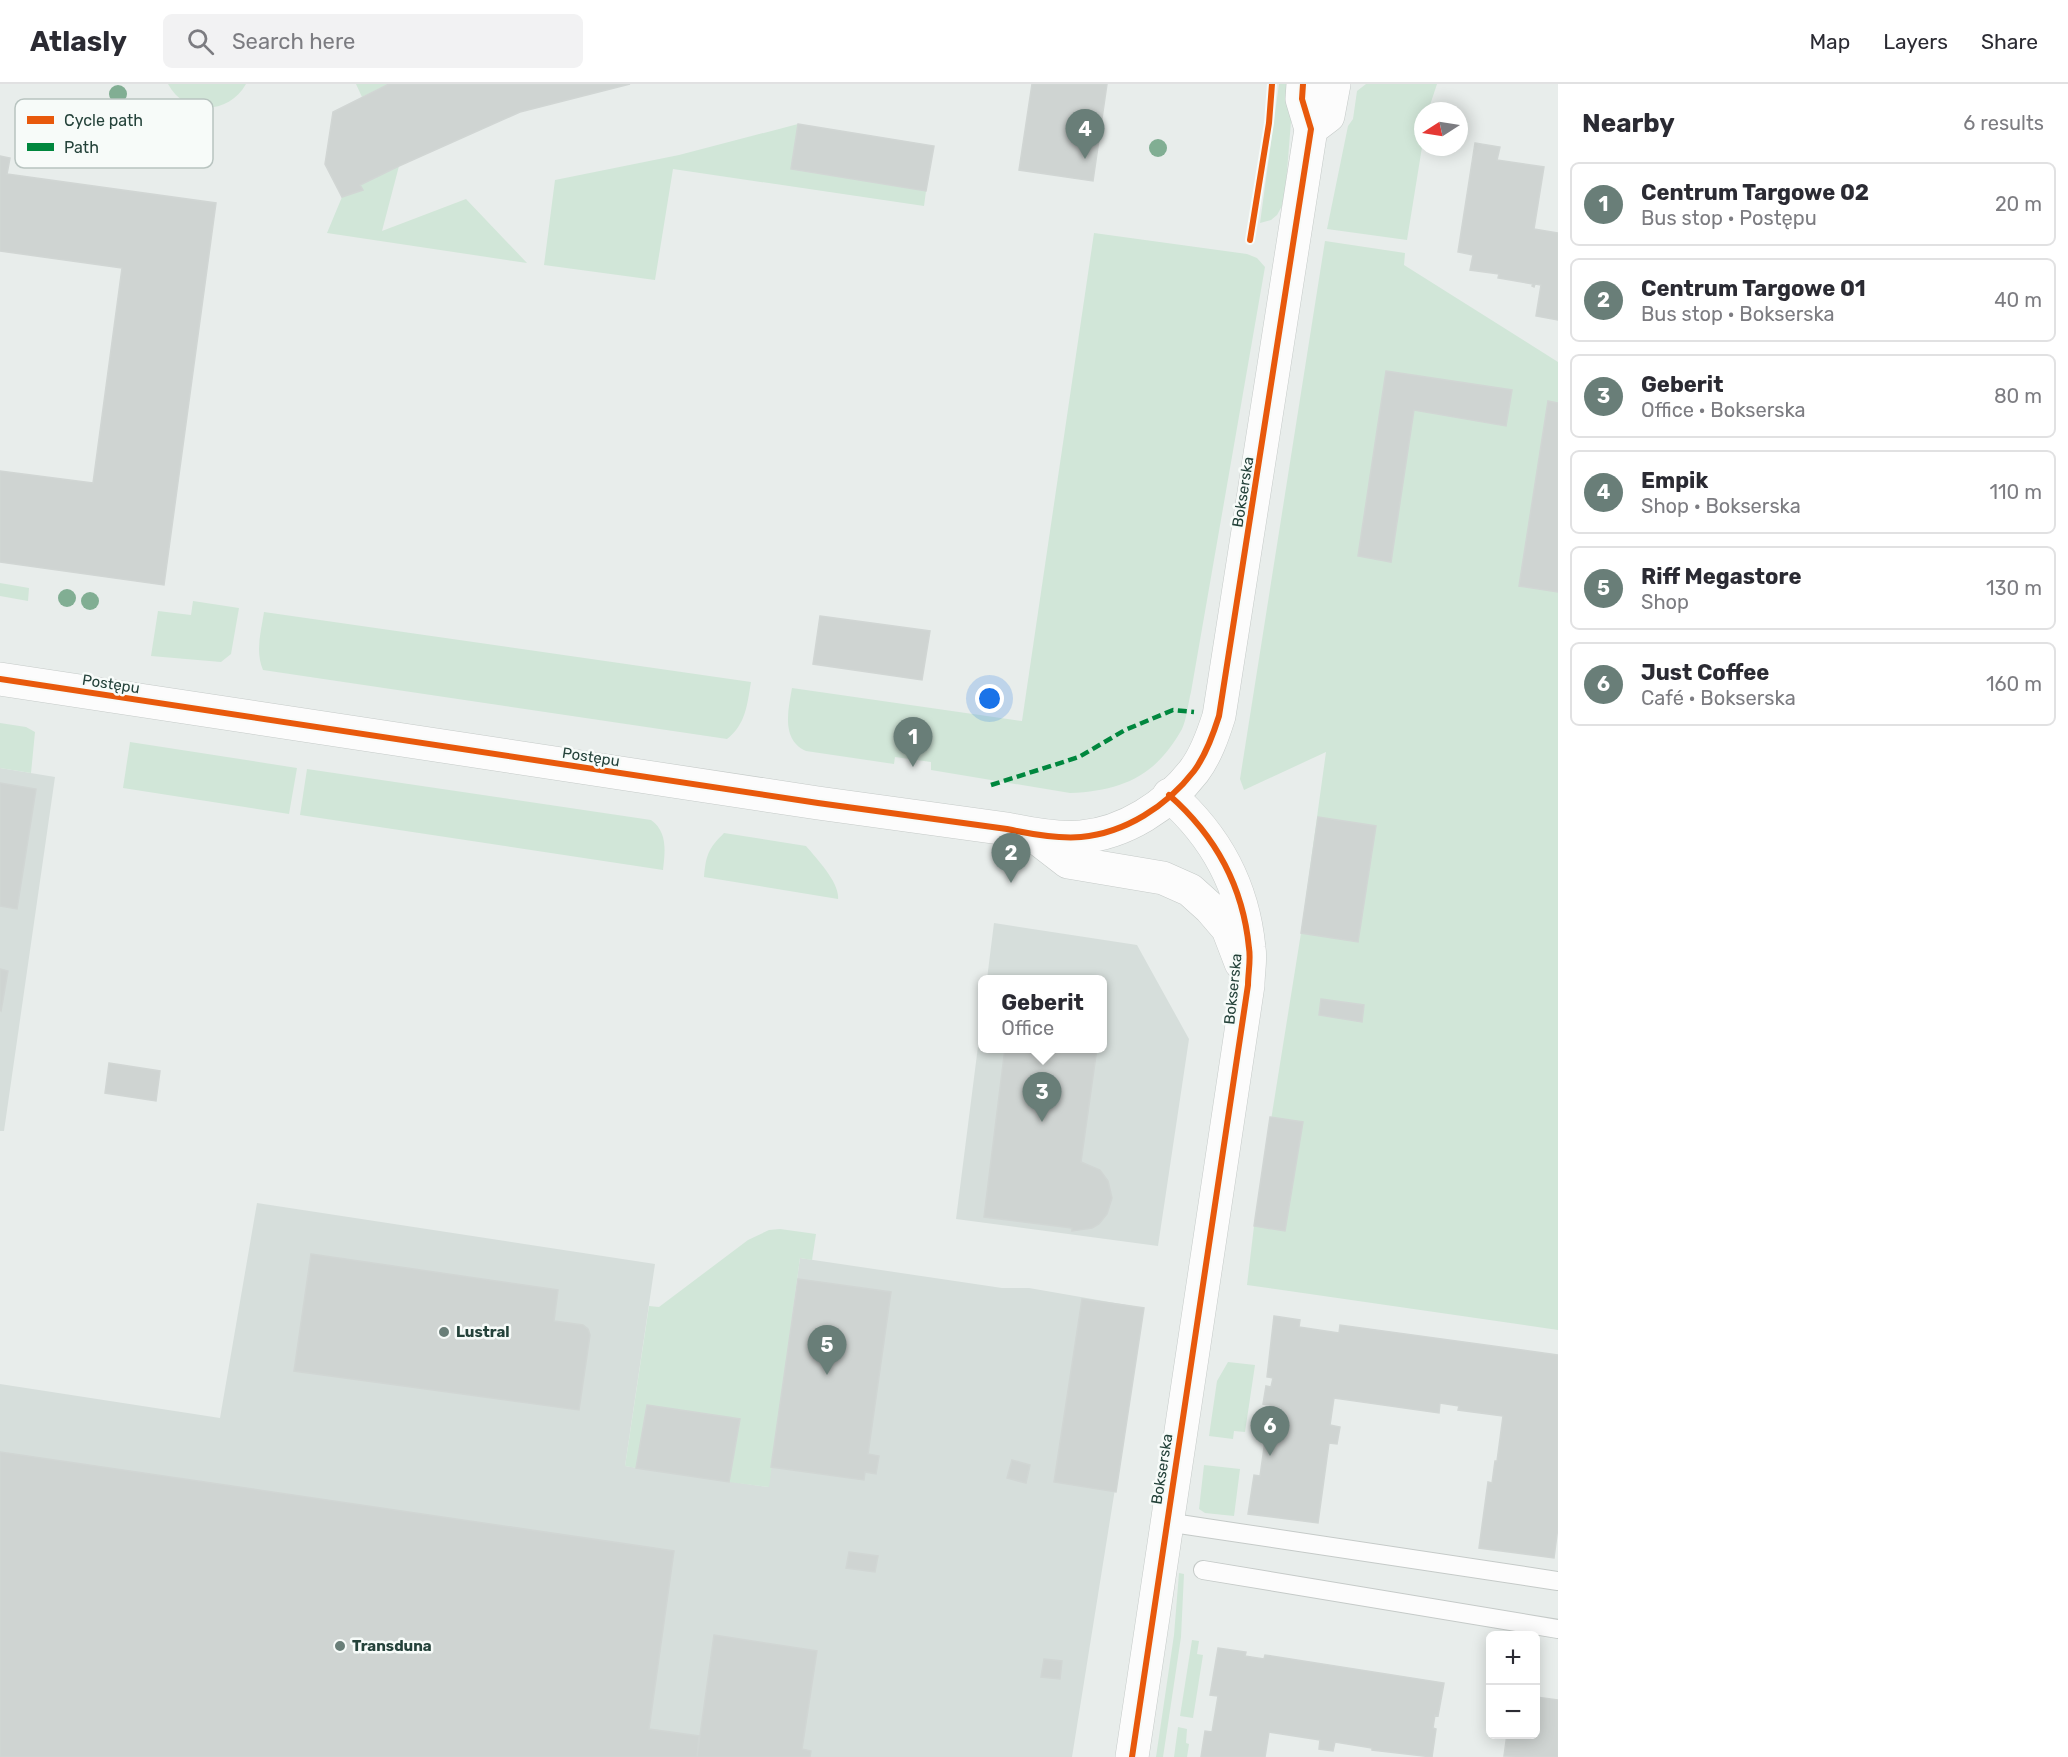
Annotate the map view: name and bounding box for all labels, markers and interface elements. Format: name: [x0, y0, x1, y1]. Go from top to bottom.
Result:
search box: [163, 14, 583, 68]
text: Atlasly: [30, 25, 127, 58]
icon: search: [184, 25, 217, 58]
text: Search here: [232, 28, 355, 55]
text: Map: [1809, 29, 1850, 54]
text: Layers: [1883, 29, 1948, 54]
text: Share: [1981, 29, 2038, 54]
legend: [15, 99, 213, 168]
north arrow: [1414, 102, 1468, 156]
text: Nearby: [1582, 108, 1675, 139]
pin: 4: [1066, 110, 1104, 159]
text: Cycle path: [64, 111, 143, 130]
text: 6 results: [1963, 111, 2044, 135]
text: Path: [64, 138, 99, 157]
text: Centrum Targowe 02: [1641, 179, 1869, 206]
text: 1: [1599, 192, 1608, 216]
text: 20 m: [1995, 192, 2042, 216]
text: Bus stop · Postępu: [1641, 206, 1817, 230]
text: Centrum Targowe 01: [1641, 275, 1866, 302]
text: 2: [1597, 288, 1610, 312]
text: 40 m: [1994, 288, 2042, 312]
text: Bus stop · Bokserska: [1641, 302, 1835, 326]
text: Geberit: [1641, 371, 1723, 398]
text: 3: [1597, 384, 1610, 408]
text: 80 m: [1994, 384, 2042, 408]
text: Office · Bokserska: [1641, 398, 1806, 422]
street label: Bokserska: [1229, 455, 1257, 529]
text: Empik: [1641, 467, 1708, 494]
text: 4: [1597, 480, 1610, 504]
text: 110 m: [1990, 480, 2042, 504]
text: Shop · Bokserska: [1641, 494, 1801, 518]
text: Riff Megastore: [1641, 563, 1801, 590]
text: 5: [1597, 576, 1610, 600]
text: 130 m: [1986, 576, 2042, 600]
text: Shop: [1641, 590, 1689, 614]
text: Just Coffee: [1641, 659, 1769, 686]
street label: Postępu: [81, 671, 141, 697]
text: 6: [1597, 672, 1610, 696]
text: 160 m: [1986, 672, 2042, 696]
your location: [975, 684, 1004, 713]
text: Café · Bokserska: [1641, 686, 1796, 710]
pin: 1: [894, 718, 932, 767]
street label: Postępu: [561, 744, 621, 770]
pin: 2: [992, 834, 1030, 883]
street label: Bokserska: [1220, 953, 1246, 1025]
popup: [978, 975, 1107, 1053]
text: Geberit: [1001, 989, 1084, 1016]
text: Office: [1001, 1016, 1054, 1040]
pin: 3: [1022, 1072, 1062, 1122]
place label: Lustral: [456, 1323, 510, 1341]
marker: Lustral: [437, 1325, 451, 1339]
pin: 5: [808, 1326, 846, 1375]
pin: 6: [1250, 1406, 1290, 1456]
street label: Bokserska: [1148, 1432, 1176, 1506]
map controls: [1486, 1631, 1540, 1739]
button: +: [1486, 1631, 1540, 1685]
place label: Transduna: [352, 1637, 432, 1655]
marker: Transduna: [333, 1639, 347, 1653]
button: −: [1486, 1685, 1540, 1739]

